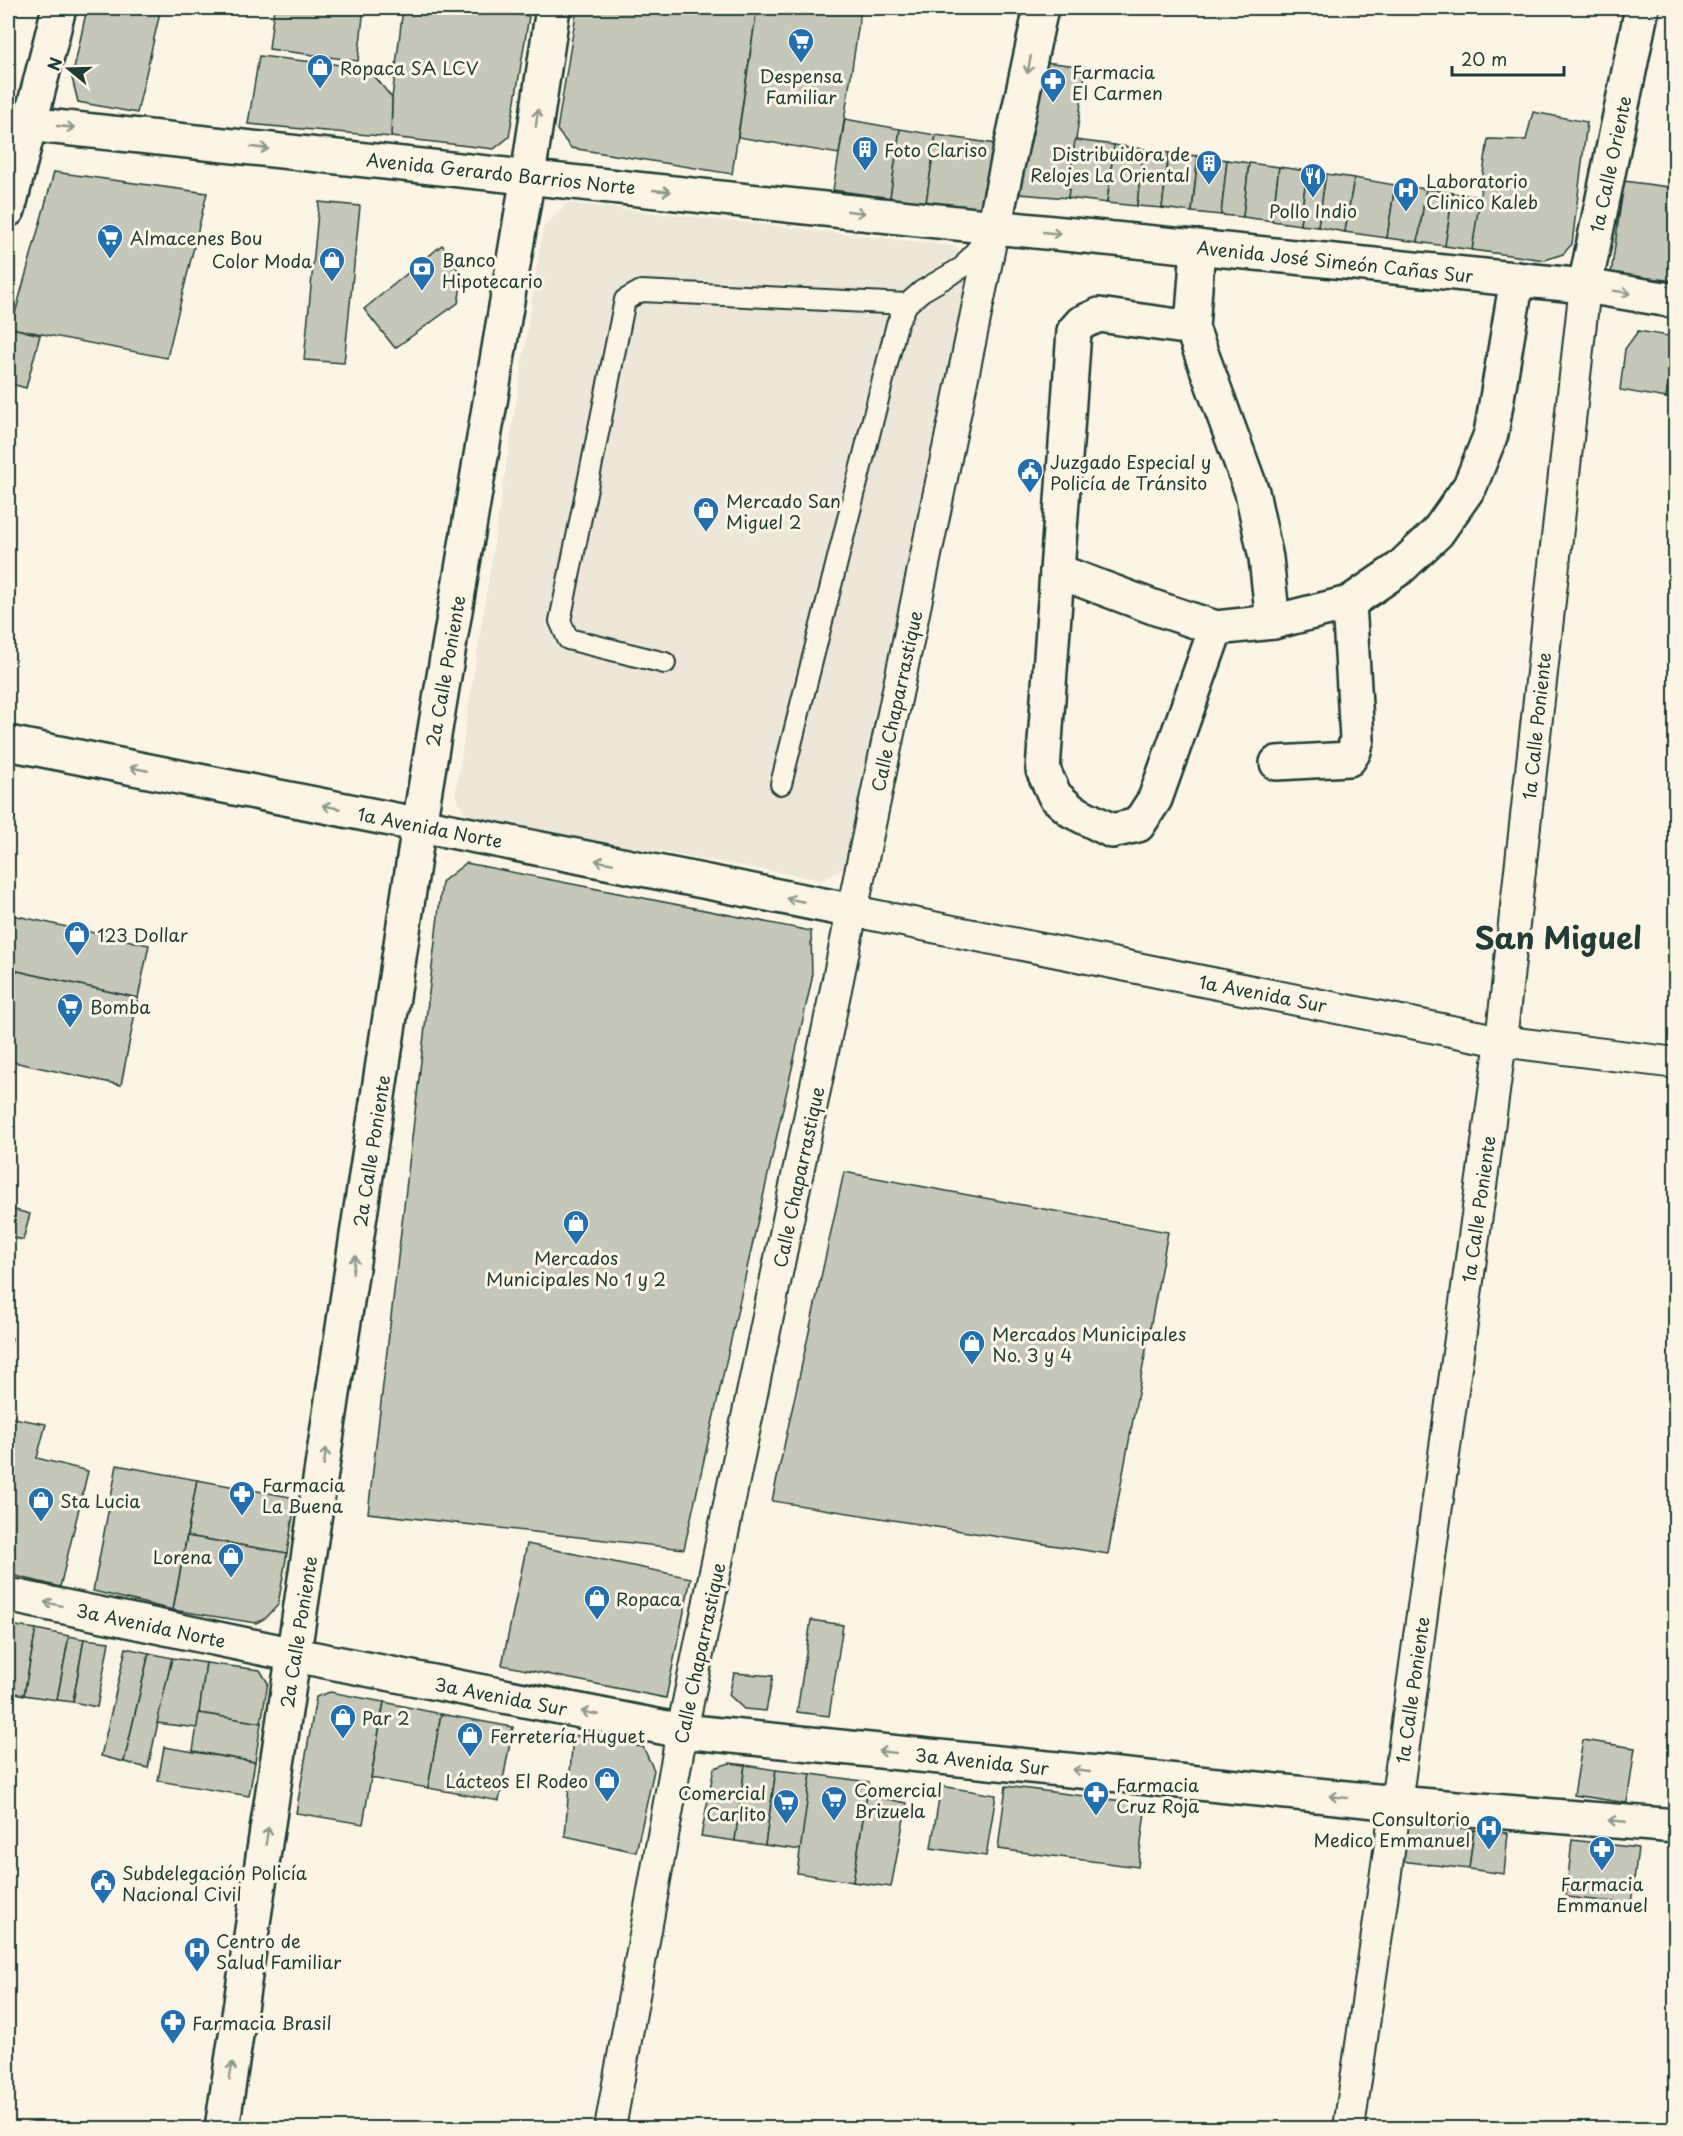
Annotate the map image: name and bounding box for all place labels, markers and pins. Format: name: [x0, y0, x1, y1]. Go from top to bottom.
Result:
supermarket icon: Despensa Familiar: [786, 26, 816, 64]
shop icon: Ropaca SA LCV: [305, 52, 335, 90]
place label: Ropaca SA LCV: [340, 54, 479, 81]
place label: Farmacia El Carmen: [1072, 58, 1163, 106]
place label: Despensa Familiar: [759, 62, 844, 110]
pharmacy icon: Farmacia El Carmen: [1038, 66, 1068, 104]
building icon: Foto Clariso: [850, 134, 880, 172]
place label: Foto Clariso: [884, 136, 987, 163]
place label: Distribuidora de Relojes La Oriental: [1030, 140, 1190, 188]
building icon: Distribuidora de Relojes La Oriental: [1194, 148, 1224, 186]
restaurant icon: Pollo Indio: [1298, 161, 1328, 199]
place label: Laboratorio Clinico Kaleb: [1426, 167, 1538, 215]
hospital icon: Laboratorio Clinico Kaleb: [1391, 175, 1421, 213]
place label: Pollo Indio: [1269, 197, 1357, 224]
supermarket icon: Almacenes Bou: [95, 222, 125, 260]
place label: Almacenes Bou: [130, 224, 262, 251]
shop icon: Color Moda: [317, 245, 347, 283]
place label: Banco Hipotecario: [442, 246, 543, 294]
place label: Color Moda: [212, 247, 312, 274]
bank icon: Banco Hipotecario: [407, 254, 437, 292]
place label: Juzgado Especial y Policía de Tránsito: [1050, 448, 1211, 496]
public building icon: Juzgado Especial y Policía de Tránsito: [1015, 456, 1045, 494]
place label: Mercado San Miguel 2: [726, 487, 841, 535]
shop icon: Mercado San Miguel 2: [691, 495, 721, 533]
shop icon: 123 Dollar: [62, 919, 92, 957]
place label: 123 Dollar: [97, 921, 189, 948]
supermarket icon: Bomba: [55, 991, 85, 1029]
place label: Bomba: [90, 993, 151, 1020]
shop icon: Mercados Municipales No 1 y 2: [561, 1208, 591, 1246]
place label: Mercados Municipales No 1 y 2: [486, 1244, 666, 1292]
place label: Mercados Municipales No. 3 y 4: [992, 1320, 1186, 1368]
shop icon: Mercados Municipales No. 3 y 4: [957, 1328, 987, 1366]
place label: Farmacia La Buena: [262, 1471, 345, 1519]
pharmacy icon: Farmacia La Buena: [227, 1479, 257, 1517]
shop icon: Sta Lucia: [26, 1485, 56, 1523]
place label: Sta Lucia: [60, 1487, 140, 1514]
shop icon: Lorena: [216, 1541, 246, 1579]
place label: Lorena: [153, 1543, 213, 1570]
shop icon: Ropaca: [582, 1583, 612, 1621]
place label: Ropaca: [616, 1585, 682, 1612]
shop icon: Par 2: [328, 1702, 358, 1740]
place label: Par 2: [362, 1704, 410, 1731]
shop icon: Ferretería Huguet: [455, 1720, 485, 1758]
place label: Ferretería Huguet: [490, 1722, 645, 1749]
shop icon: Lácteos El Rodeo: [592, 1765, 622, 1803]
place label: Lácteos El Rodeo: [446, 1767, 588, 1794]
place label: Farmacia Cruz Roja: [1116, 1771, 1200, 1819]
place label: Comercial Brizuela: [854, 1776, 942, 1824]
place label: Comercial Carlito: [678, 1779, 766, 1827]
pharmacy icon: Farmacia Cruz Roja: [1081, 1779, 1111, 1817]
supermarket icon: Comercial Brizuela: [819, 1784, 849, 1822]
supermarket icon: Comercial Carlito: [771, 1787, 801, 1825]
place label: Consultorio Medico Emmanuel: [1313, 1805, 1470, 1853]
hospital icon: Consultorio Medico Emmanuel: [1474, 1813, 1504, 1851]
pharmacy icon: Farmacia Emmanuel: [1587, 1834, 1617, 1872]
place label: Subdelegación Policía Nacional Civil: [122, 1859, 308, 1907]
public building icon: Subdelegación Policía Nacional Civil: [88, 1867, 118, 1905]
place label: Farmacia Emmanuel: [1556, 1870, 1648, 1918]
place label: Centro de Salud Familiar: [216, 1927, 342, 1975]
hospital icon: Centro de Salud Familiar: [182, 1935, 212, 1973]
pharmacy icon: Farmacia Brasil: [158, 2007, 188, 2045]
place label: Farmacia Brasil: [192, 2009, 332, 2036]

